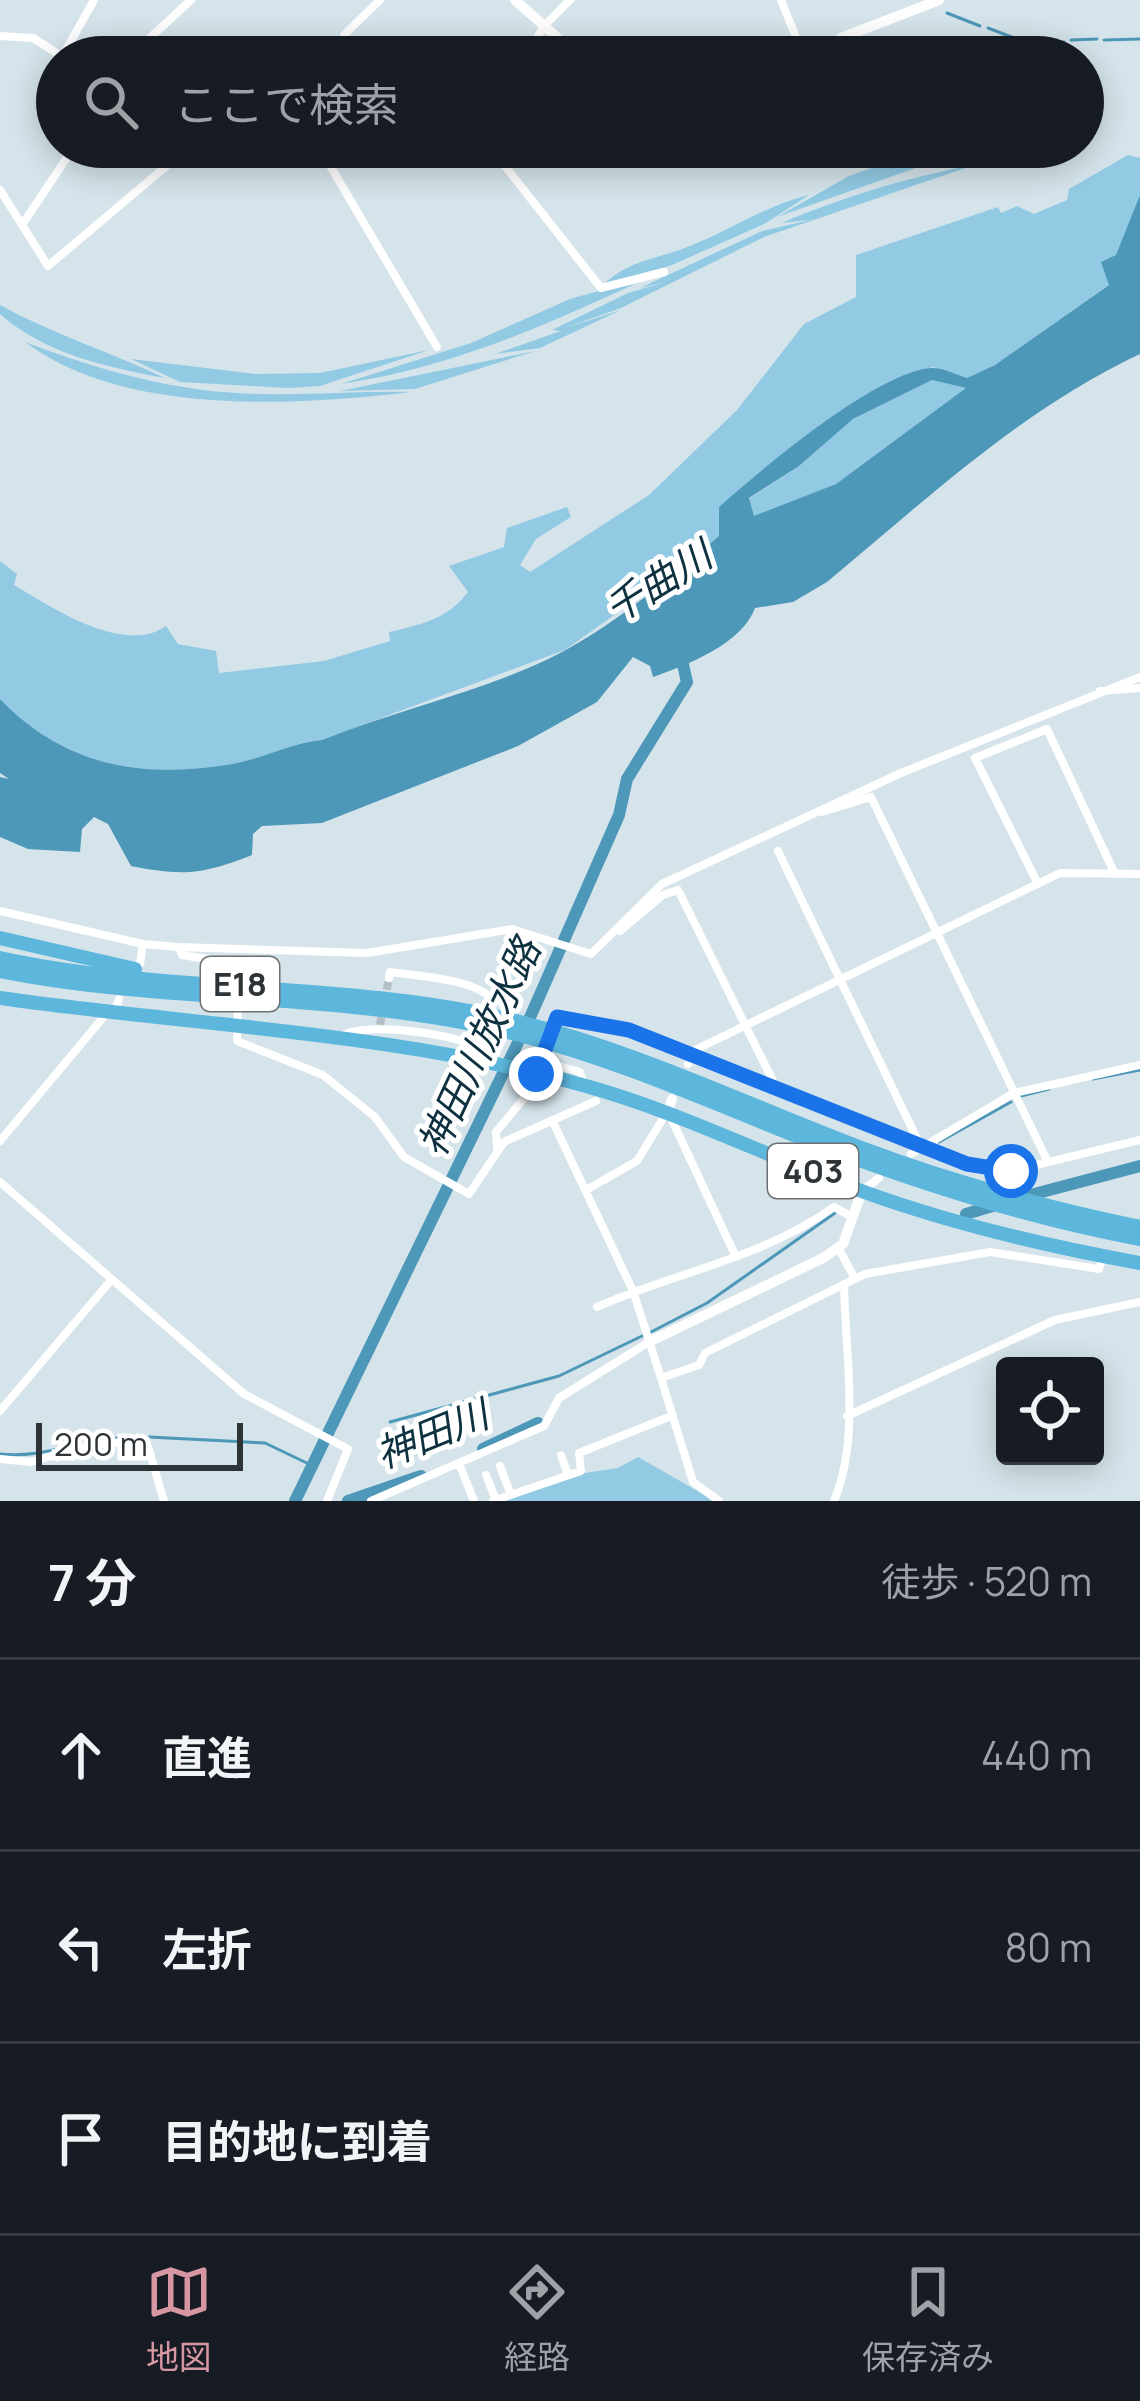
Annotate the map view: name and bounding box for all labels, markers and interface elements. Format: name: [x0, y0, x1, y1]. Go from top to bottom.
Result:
search box: [36, 36, 1104, 168]
icon: search: [78, 69, 144, 135]
text: ここで検索: [174, 73, 399, 135]
water label: 千曲川: [594, 525, 725, 635]
water label: 神田川放水路: [404, 926, 553, 1164]
road number: E18: [201, 957, 279, 1011]
route end: [509, 1047, 563, 1101]
road number: 403: [768, 1144, 858, 1198]
route start: [984, 1144, 1038, 1198]
map controls: [996, 1357, 1104, 1465]
button: locate: [996, 1357, 1104, 1465]
water label: 神田川: [367, 1385, 500, 1480]
scale bar: [36, 1417, 243, 1470]
text: 200 m: [54, 1421, 148, 1466]
text: 7 分: [48, 1547, 136, 1616]
text: 徒歩 · 520 m: [881, 1554, 1092, 1608]
icon: ahead: [48, 1722, 114, 1788]
text: 直進: [162, 1726, 252, 1788]
text: 440 m: [981, 1728, 1092, 1782]
icon: left: [48, 1914, 114, 1980]
text: 左折: [162, 1918, 252, 1980]
text: 80 m: [1005, 1920, 1092, 1974]
icon: arrive: [48, 2106, 114, 2172]
text: 目的地に到着: [162, 2110, 432, 2172]
tab: 地図: [146, 2259, 212, 2379]
tab: 経路: [504, 2259, 570, 2379]
tab: 保存済み: [862, 2259, 994, 2379]

